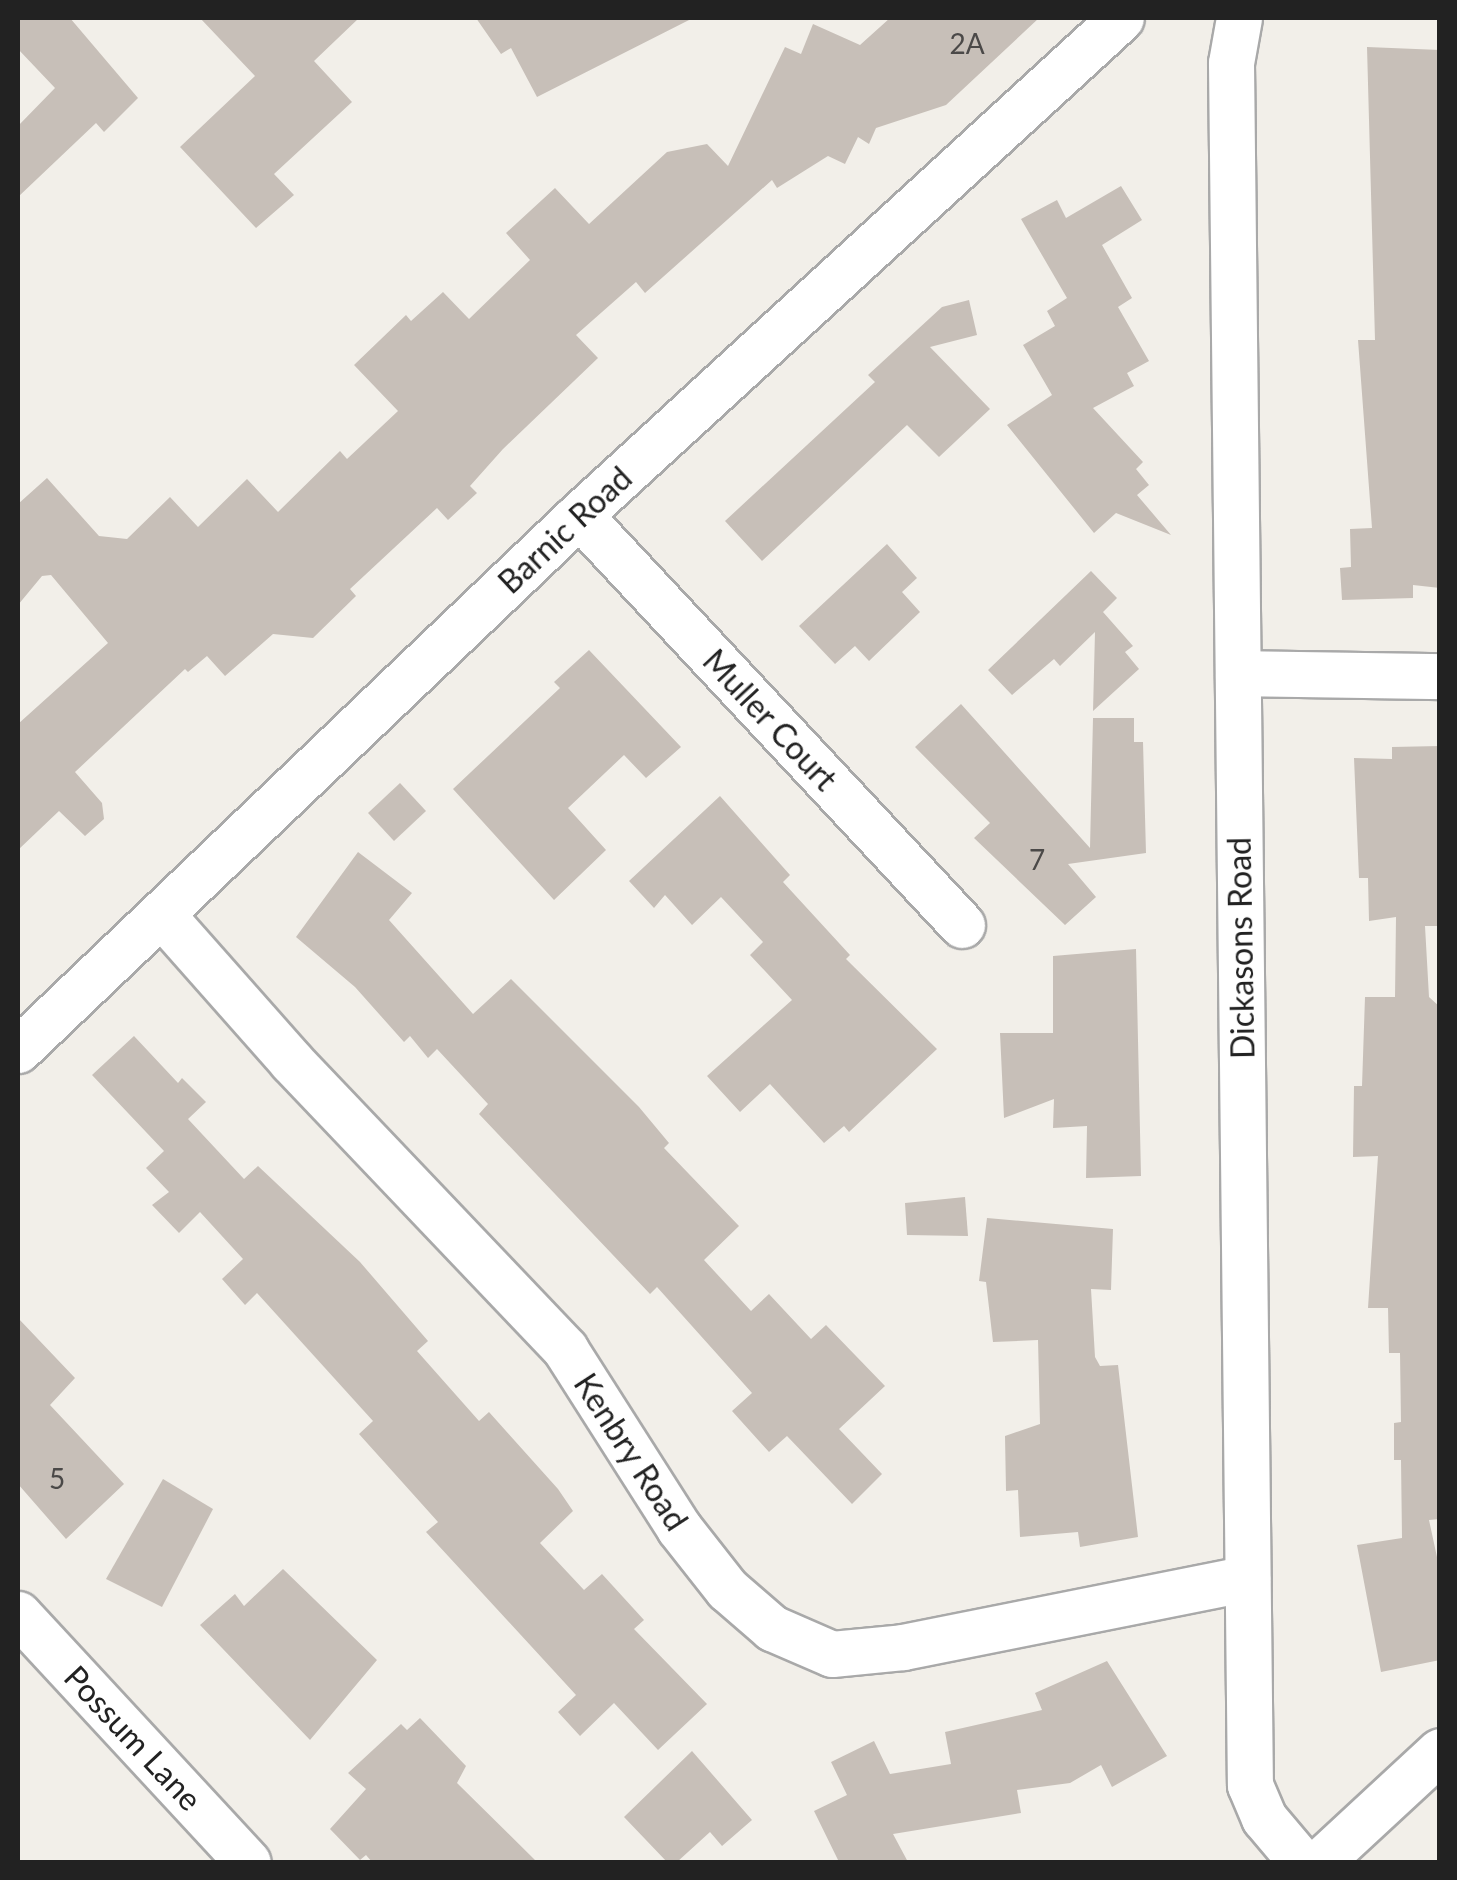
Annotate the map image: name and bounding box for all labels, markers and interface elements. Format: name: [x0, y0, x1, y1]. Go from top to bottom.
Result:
house number: 2A: [949, 26, 985, 60]
street label: Barnic Road: [490, 459, 640, 601]
street label: Muller Court: [695, 641, 845, 799]
street label: Dickasons Road: [1220, 837, 1262, 1059]
house number: 7: [1029, 842, 1045, 876]
street label: Kenbry Road: [566, 1366, 696, 1538]
house number: 5: [49, 1461, 65, 1495]
street label: Possum Lane: [56, 1658, 210, 1818]

